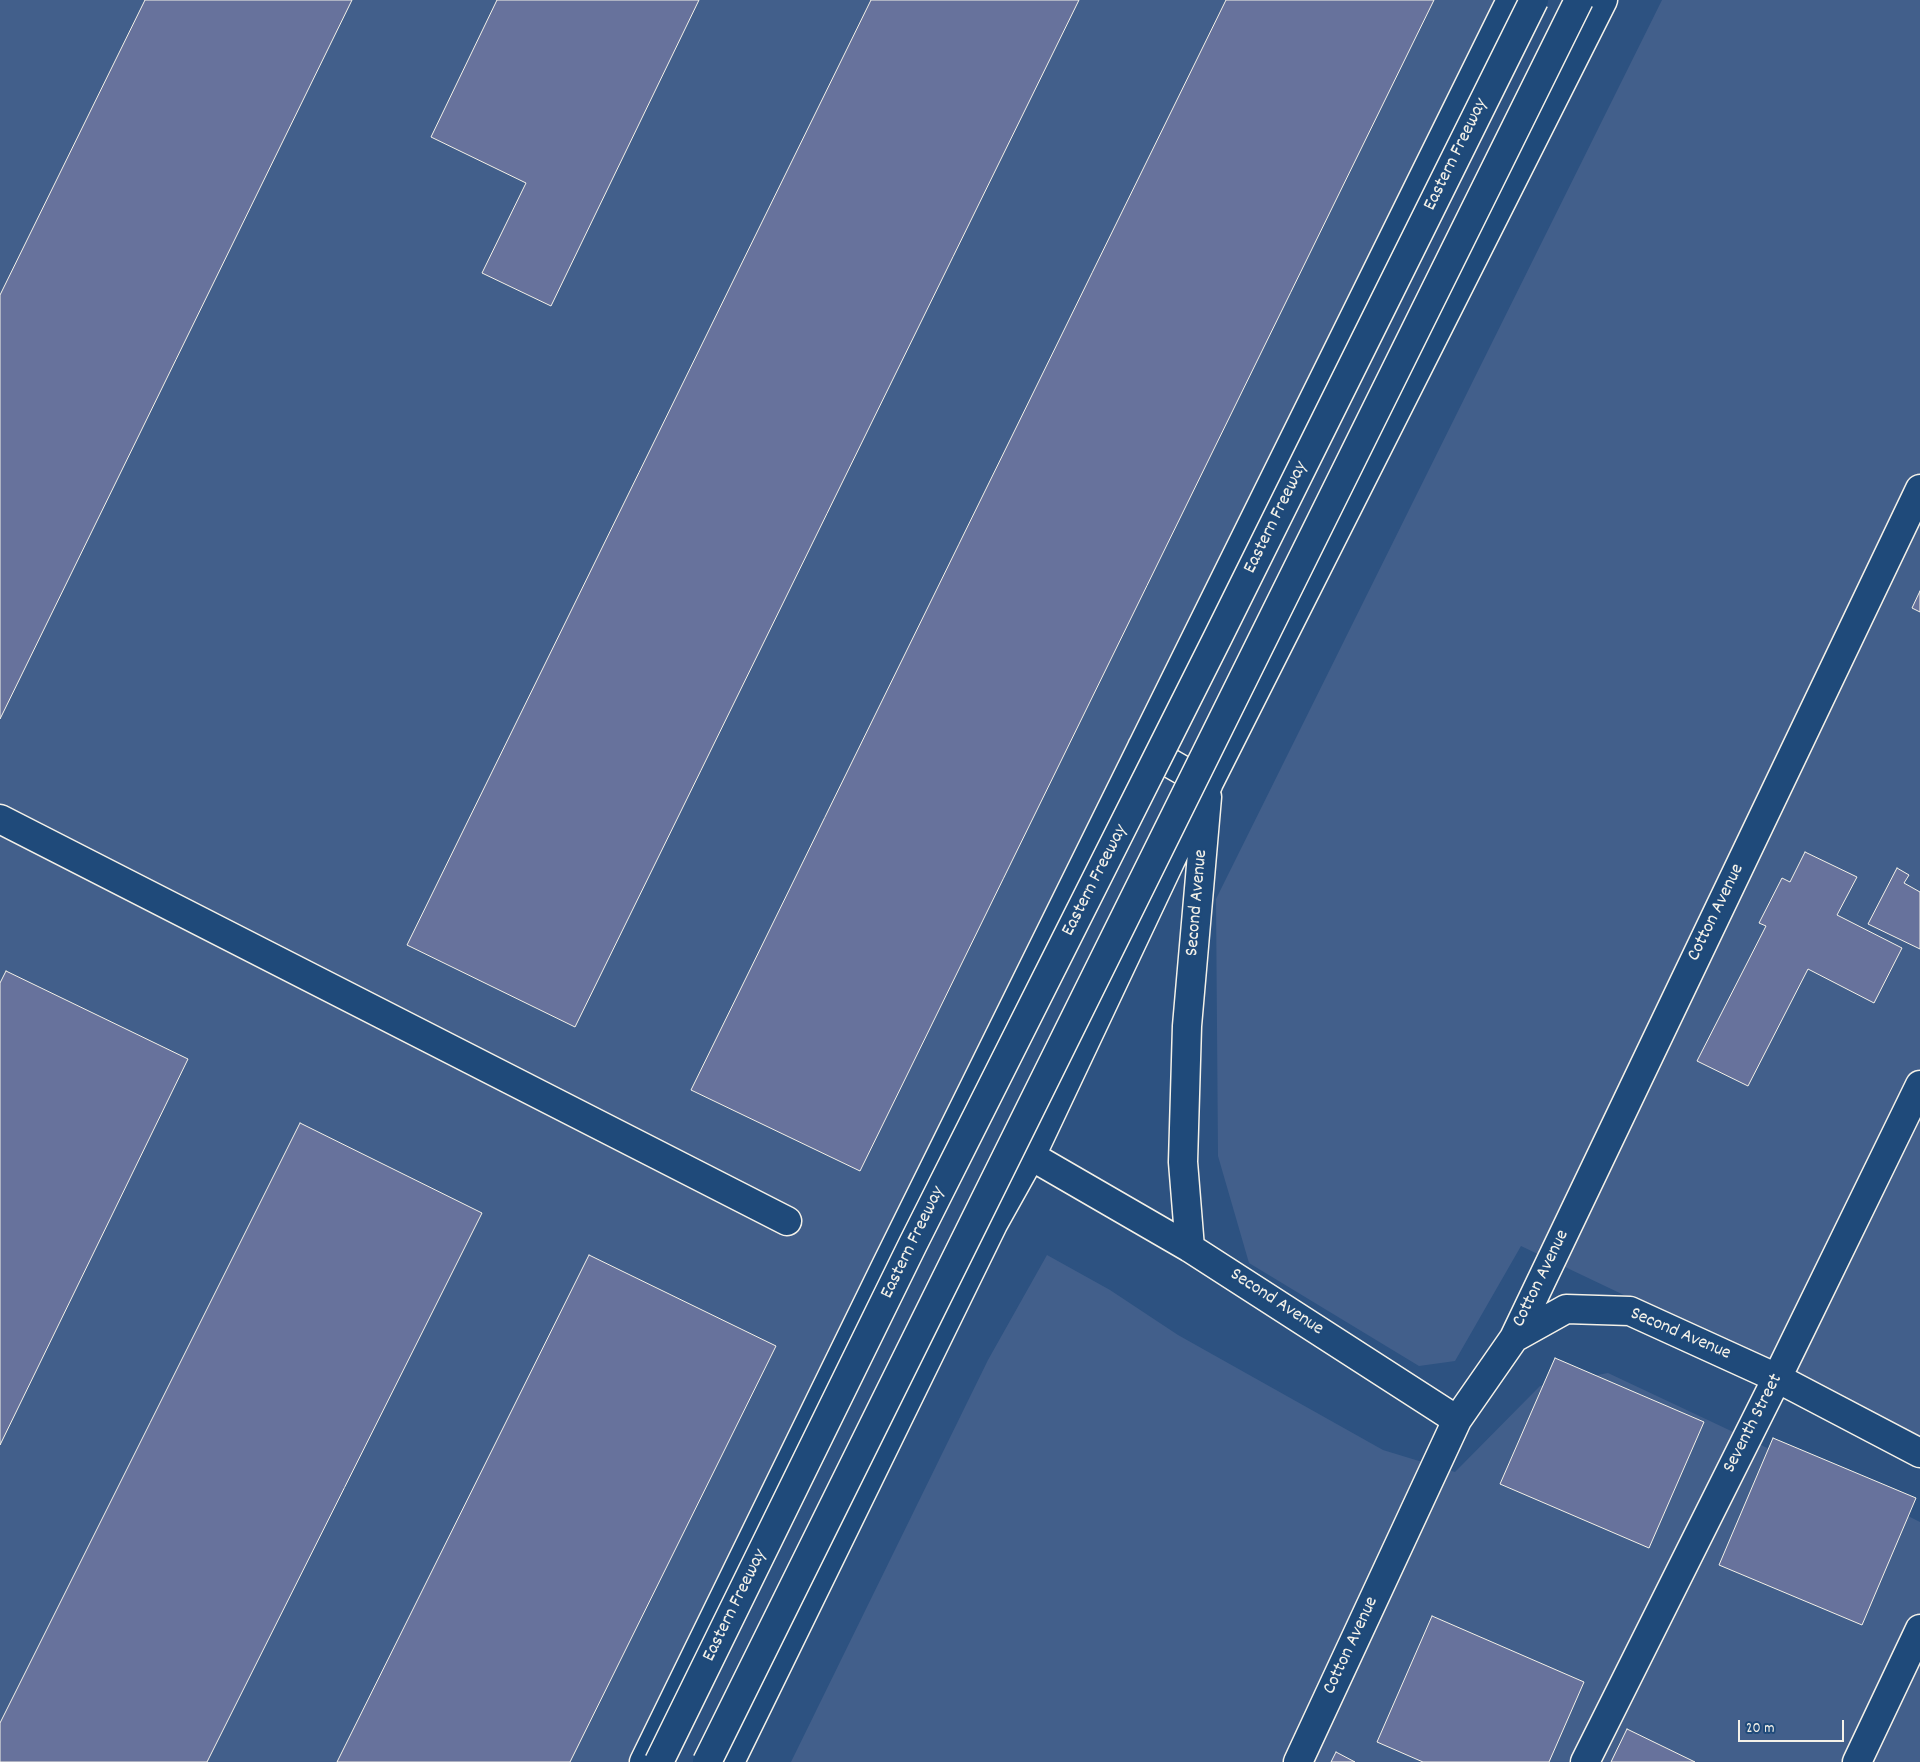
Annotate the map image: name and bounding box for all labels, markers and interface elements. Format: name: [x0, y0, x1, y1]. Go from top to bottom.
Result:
street label: Eastern Freeway: [1420, 95, 1494, 215]
street label: Eastern Freeway: [1240, 458, 1314, 578]
street label: Eastern Freeway: [1058, 821, 1134, 941]
street label: Second Avenue: [1182, 849, 1214, 957]
street label: Cotton Avenue: [1684, 861, 1750, 965]
street label: Eastern Freeway: [877, 1183, 951, 1303]
street label: Cotton Avenue: [1509, 1227, 1575, 1331]
street label: Second Avenue: [1225, 1264, 1327, 1342]
street label: Second Avenue: [1626, 1304, 1734, 1366]
street label: Seventh Street: [1719, 1371, 1789, 1477]
street label: Eastern Freeway: [699, 1546, 773, 1666]
street label: Cotton Avenue: [1319, 1593, 1385, 1699]
scale bar: [1740, 1710, 1846, 1742]
text: 20 m: [1746, 1718, 1774, 1740]

